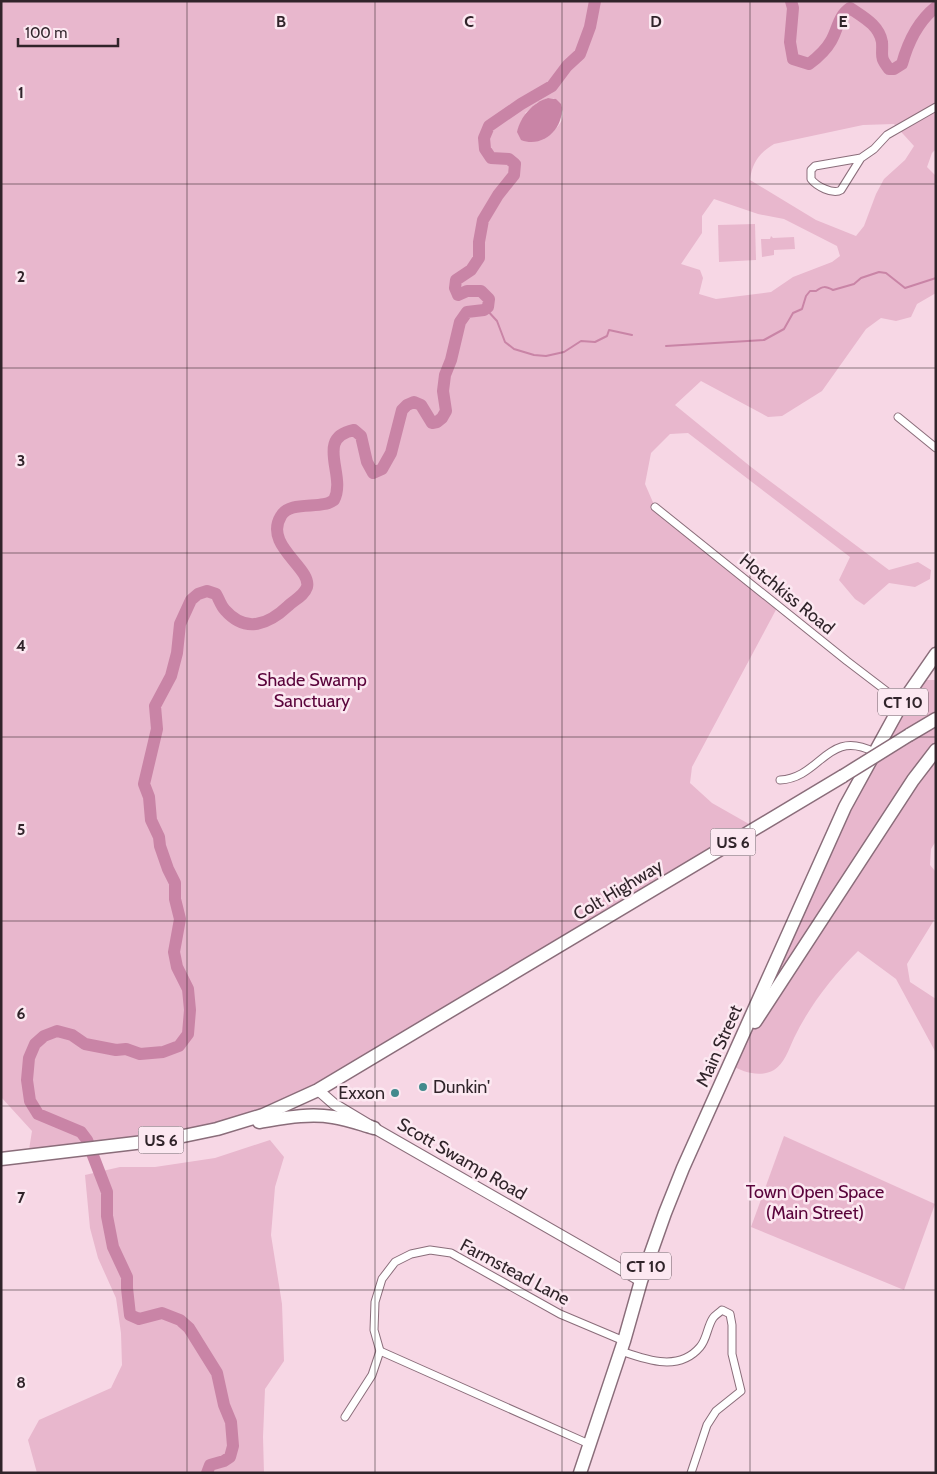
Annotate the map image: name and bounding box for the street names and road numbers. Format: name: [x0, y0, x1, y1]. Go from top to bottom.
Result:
street label: Hotchkiss Road: [735, 549, 839, 639]
road number: CT 10: [878, 689, 928, 716]
road number: US 6: [710, 829, 756, 856]
street label: Colt Highway: [569, 855, 667, 925]
street label: Main Street: [691, 1002, 747, 1090]
street label: Scott Swamp Road: [394, 1113, 530, 1205]
road number: US 6: [138, 1126, 184, 1154]
street label: Farmstead Lane: [457, 1234, 573, 1310]
road number: CT 10: [621, 1252, 671, 1280]

